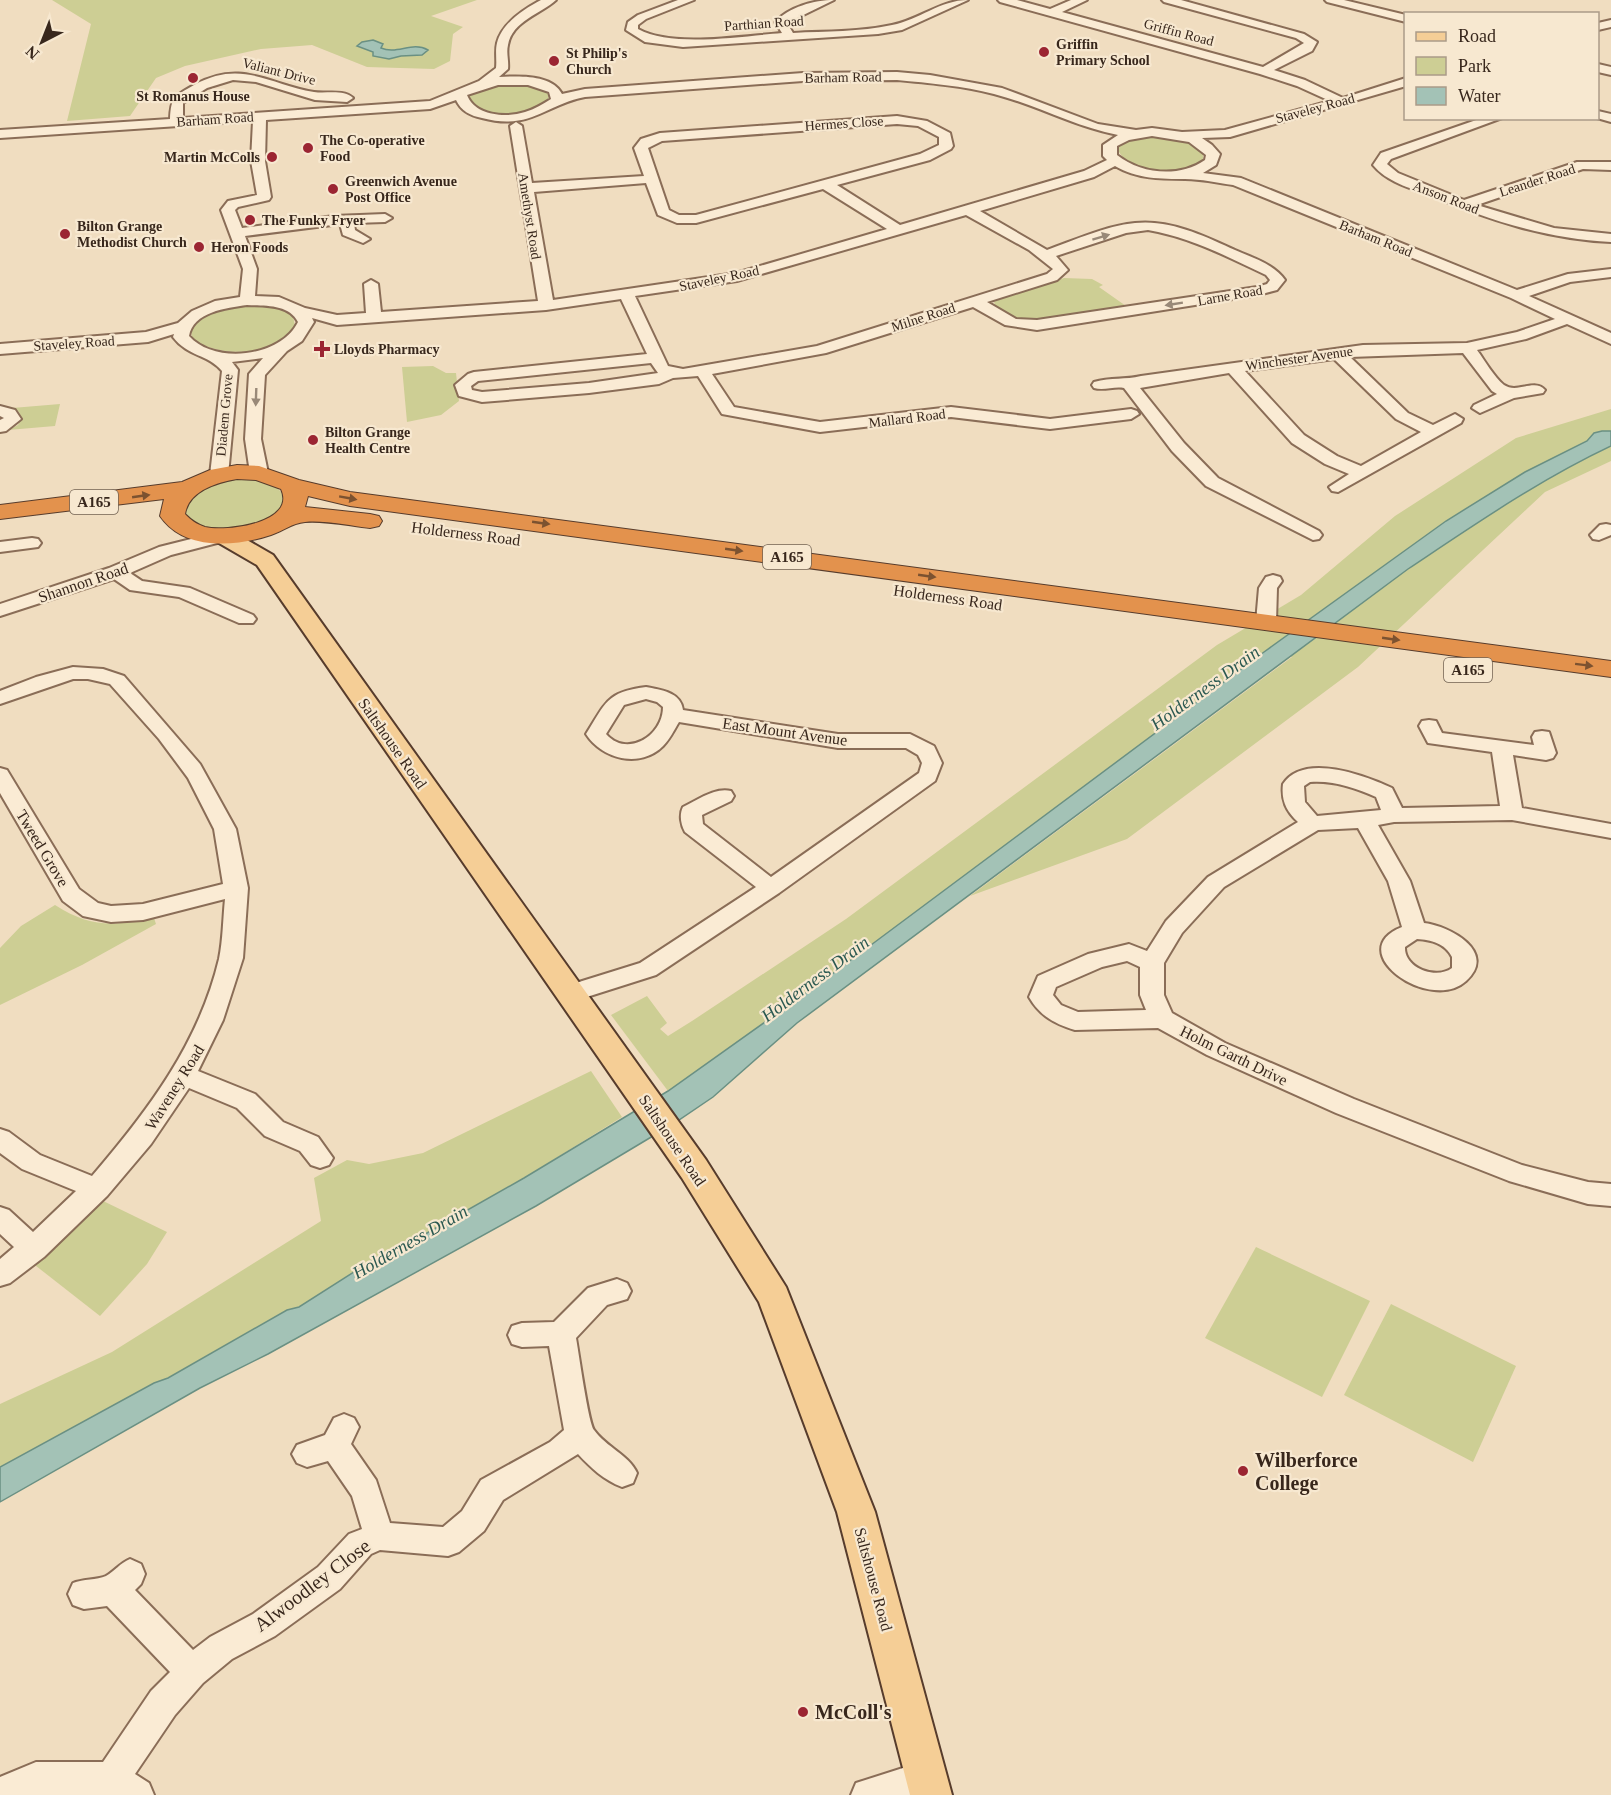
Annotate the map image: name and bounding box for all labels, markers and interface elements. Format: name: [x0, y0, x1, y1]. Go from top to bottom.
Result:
north arrow: [12, 12, 72, 72]
legend: [1404, 12, 1599, 120]
street label: Parthian Road: [724, 13, 804, 34]
street label: Griffin Road: [1142, 16, 1215, 49]
text: Road: [1458, 26, 1496, 46]
place label: Griffin Primary School: [1056, 37, 1150, 68]
text: N: [22, 42, 42, 63]
marker: Griffin Primary School: [1037, 45, 1051, 59]
place label: St Philip's Church: [566, 46, 628, 77]
marker: St Philip's Church: [547, 54, 561, 68]
street label: Valiant Drive: [241, 55, 317, 88]
text: Park: [1458, 56, 1491, 76]
street label: Barham Road: [804, 69, 882, 86]
marker: St Romanus House: [186, 71, 200, 85]
text: Water: [1458, 86, 1501, 106]
place label: St Romanus House: [136, 89, 250, 104]
street label: Staveley Road: [1274, 91, 1356, 126]
street label: Barham Road: [176, 109, 254, 130]
street label: Hermes Close: [804, 113, 884, 134]
place label: The Co-operative Food: [320, 133, 425, 164]
marker: The Co-operative Food: [301, 141, 315, 155]
place label: Martin McColls: [164, 150, 261, 165]
marker: Martin McColls: [265, 150, 279, 164]
street label: Leander Road: [1497, 161, 1577, 200]
street label: Amethyst Road: [515, 172, 544, 260]
place label: Greenwich Avenue Post Office: [345, 174, 457, 205]
street label: Anson Road: [1411, 178, 1481, 217]
marker: Greenwich Avenue Post Office: [326, 182, 340, 196]
marker: The Funky Fryer: [243, 213, 257, 227]
place label: The Funky Fryer: [262, 213, 365, 228]
street label: Barham Road: [1337, 217, 1414, 260]
place label: Bilton Grange Methodist Church: [77, 219, 187, 250]
marker: Bilton Grange Methodist Church: [58, 227, 72, 241]
one-way arrow: [1092, 232, 1110, 241]
marker: Heron Foods: [192, 240, 206, 254]
place label: Heron Foods: [211, 240, 289, 255]
street label: Staveley Road: [678, 263, 760, 294]
street label: Larne Road: [1196, 282, 1264, 309]
street label: Milne Road: [889, 300, 957, 335]
one-way arrow: [1165, 300, 1184, 309]
street label: Staveley Road: [33, 333, 115, 354]
marker: Lloyds Pharmacy: [315, 342, 329, 356]
place label: Lloyds Pharmacy: [334, 342, 439, 357]
street label: Winchester Avenue: [1244, 344, 1354, 373]
street label: Diadem Grove: [213, 373, 236, 457]
one-way arrow: [251, 388, 260, 407]
street label: Mallard Road: [868, 406, 946, 431]
place label: Bilton Grange Health Centre: [325, 425, 410, 456]
marker: Bilton Grange Health Centre: [306, 433, 320, 447]
road number: A165: [70, 490, 118, 514]
one-way arrow: [132, 491, 151, 500]
one-way arrow: [338, 494, 357, 503]
street label: Holderness Road: [410, 518, 521, 549]
one-way arrow: [532, 519, 551, 528]
one-way arrow: [725, 545, 744, 554]
road number: A165: [763, 545, 811, 569]
street label: Shannon Road: [36, 559, 130, 606]
one-way arrow: [918, 571, 937, 580]
street label: Holderness Road: [892, 581, 1003, 614]
one-way arrow: [1382, 635, 1401, 644]
water label: Holderness Drain: [1146, 642, 1263, 735]
road number: A165: [1444, 658, 1492, 682]
one-way arrow: [1575, 661, 1594, 670]
street label: Saltshouse Road: [355, 695, 430, 792]
street label: East Mount Avenue: [721, 714, 848, 749]
street label: Tweed Grove: [13, 807, 72, 890]
water label: Holderness Drain: [756, 932, 873, 1027]
street label: Holm Garth Drive: [1177, 1022, 1290, 1089]
street label: Waveney Road: [142, 1042, 208, 1133]
street label: Saltshouse Road: [636, 1091, 709, 1189]
water label: Holderness Drain: [348, 1201, 471, 1284]
place label: Wilberforce College: [1255, 1449, 1358, 1495]
marker: Wilberforce College: [1236, 1464, 1250, 1478]
street label: Saltshouse Road: [852, 1526, 895, 1633]
street label: Alwoodley Close: [250, 1534, 375, 1637]
place label: McColl's: [815, 1701, 892, 1723]
marker: McColl's: [796, 1705, 810, 1719]

